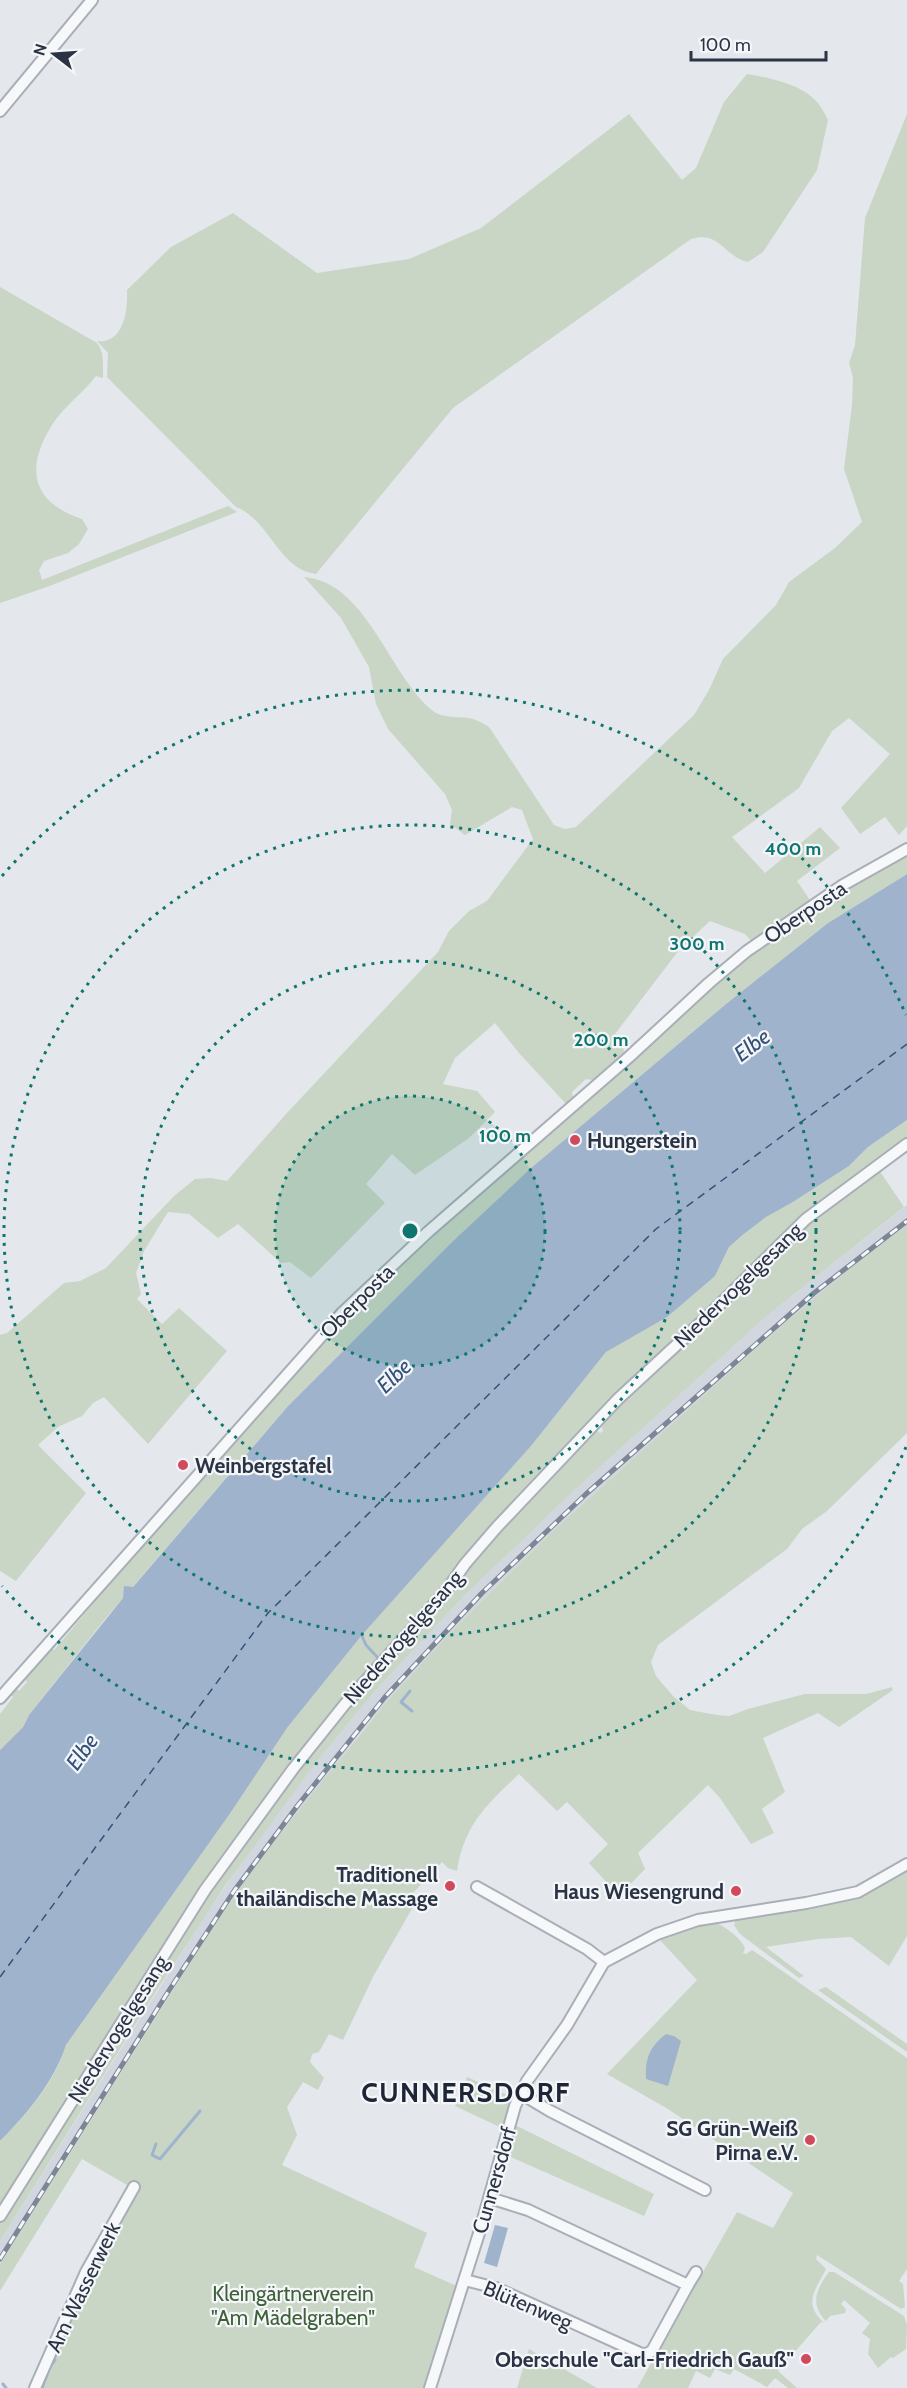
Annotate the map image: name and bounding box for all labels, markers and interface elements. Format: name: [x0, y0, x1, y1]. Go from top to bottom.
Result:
north arrow: [24, 24, 84, 84]
scale bar: [691, 24, 826, 62]
text: 100 m: [700, 34, 751, 56]
text: N: [29, 42, 51, 58]
text: 400 m: [765, 838, 821, 860]
street label: Oberposta: [759, 875, 851, 949]
text: 300 m: [670, 933, 724, 955]
water label: Elbe: [729, 1023, 775, 1067]
text: 200 m: [574, 1029, 628, 1051]
text: 100 m: [479, 1125, 531, 1147]
place label: Hungerstein: [587, 1128, 697, 1153]
marker: Hungerstein: [568, 1133, 582, 1147]
street label: Niedervogelgesang: [669, 1217, 808, 1353]
centre of rings: [400, 1221, 420, 1241]
street label: Oberposta: [315, 1259, 399, 1343]
water label: Elbe: [371, 1353, 417, 1399]
place label: Weinbergstafel: [195, 1453, 332, 1478]
marker: Weinbergstafel: [176, 1458, 190, 1472]
street label: Niedervogelgesang: [338, 1565, 468, 1709]
water label: Elbe: [60, 1729, 104, 1775]
place label: Traditionell thailändische Massage: [236, 1862, 438, 1911]
marker: Traditionell thailändische Massage: [443, 1879, 457, 1893]
place label: Haus Wiesengrund: [553, 1879, 724, 1904]
marker: Haus Wiesengrund: [729, 1884, 743, 1898]
street label: Niedervogelgesang: [63, 1950, 174, 2107]
district label: CUNNERSDORF: [361, 2076, 571, 2109]
place label: SG Grün-Weiß Pirna e.V.: [666, 2116, 798, 2165]
street label: Cunnersdorf: [467, 2124, 521, 2236]
marker: SG Grün-Weiß Pirna e.V.: [803, 2133, 817, 2147]
street label: Am Wasserwerk: [41, 2217, 126, 2356]
street label: Blütenweg: [480, 2275, 577, 2335]
park label: Kleingärtnerverein "Am Mädelgraben": [211, 2281, 375, 2330]
place label: Oberschule "Carl-Friedrich Gauß": [495, 2347, 794, 2372]
marker: Oberschule "Carl-Friedrich Gauß": [799, 2352, 813, 2366]

